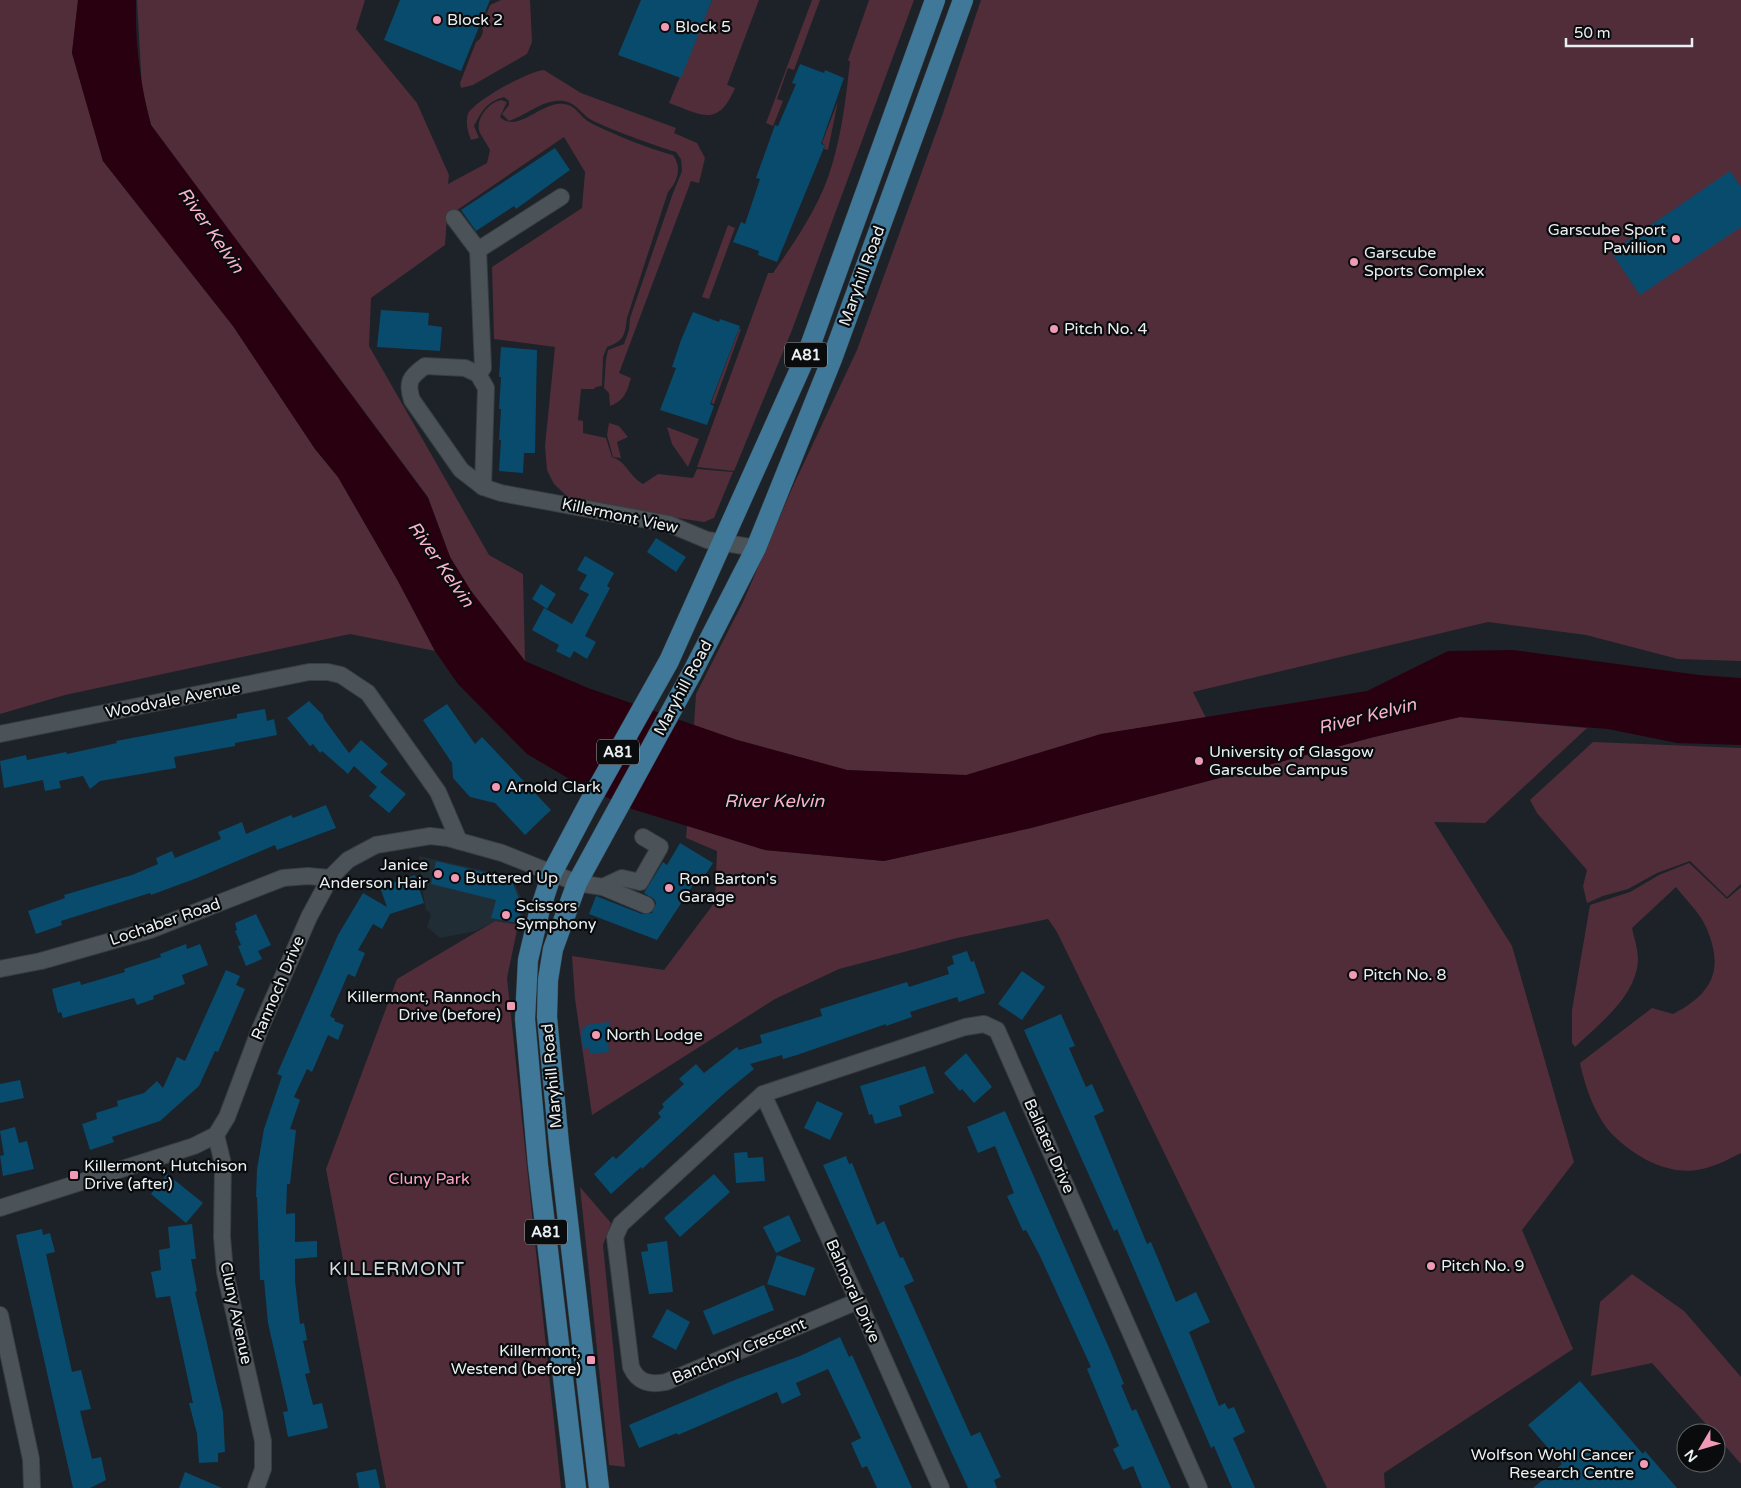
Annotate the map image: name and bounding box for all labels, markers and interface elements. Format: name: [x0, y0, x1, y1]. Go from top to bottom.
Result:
place label: Block 2: [447, 10, 503, 30]
marker: Block 2: [431, 14, 443, 26]
scale bar: [1566, 15, 1692, 47]
place label: Block 5: [675, 17, 731, 37]
marker: Block 5: [659, 21, 671, 33]
text: 50 m: [1574, 24, 1611, 42]
water label: River Kelvin: [173, 183, 249, 278]
place label: Garscube Sport Pavillion: [1548, 220, 1666, 258]
street label: Maryhill Road: [835, 223, 889, 329]
marker: Garscube Sport Pavillion: [1670, 233, 1682, 245]
place label: Garscube Sports Complex: [1364, 243, 1485, 281]
marker: Garscube Sports Complex: [1348, 256, 1360, 268]
place label: Pitch No. 4: [1064, 319, 1148, 339]
marker: Pitch No. 4: [1048, 323, 1060, 335]
road number: A81: [785, 342, 827, 368]
street label: Killermont View: [560, 494, 680, 538]
water label: River Kelvin: [403, 517, 479, 612]
street label: Maryhill Road: [649, 637, 717, 739]
street label: Woodvale Avenue: [104, 677, 242, 723]
water label: River Kelvin: [1316, 693, 1419, 739]
road number: A81: [597, 740, 639, 764]
place label: University of Glasgow Garscube Campus: [1209, 742, 1374, 780]
marker: University of Glasgow Garscube Campus: [1193, 755, 1205, 767]
place label: Arnold Clark: [506, 777, 601, 797]
marker: Arnold Clark: [490, 781, 502, 793]
water label: River Kelvin: [724, 790, 825, 812]
place label: Janice Anderson Hair: [319, 855, 429, 893]
marker: Janice Anderson Hair: [432, 868, 444, 880]
place label: Buttered Up: [465, 868, 558, 888]
place label: Ron Barton's Garage: [679, 869, 777, 907]
marker: Buttered Up: [449, 872, 461, 884]
marker: Ron Barton's Garage: [663, 882, 675, 894]
street label: Lochaber Road: [107, 894, 223, 950]
place label: Scissors Symphony: [516, 896, 597, 934]
marker: Scissors Symphony: [500, 909, 512, 921]
street label: Rannoch Drive: [247, 933, 309, 1043]
place label: Pitch No. 8: [1363, 965, 1447, 985]
marker: Pitch No. 8: [1347, 969, 1359, 981]
place label: Killermont, Rannoch Drive (before): [347, 987, 501, 1025]
marker: Killermont, Rannoch Drive (before): [505, 1000, 517, 1012]
street label: Maryhill Road: [537, 1023, 567, 1129]
place label: North Lodge: [606, 1025, 703, 1045]
marker: North Lodge: [590, 1029, 602, 1041]
street label: Ballater Drive: [1019, 1096, 1079, 1196]
place label: Killermont, Hutchison Drive (after): [84, 1156, 247, 1194]
marker: Killermont, Hutchison Drive (after): [68, 1169, 80, 1181]
park label: Cluny Park: [388, 1169, 470, 1189]
road number: A81: [525, 1220, 567, 1244]
street label: Balmoral Drive: [821, 1236, 885, 1346]
place label: Pitch No. 9: [1441, 1256, 1525, 1276]
district label: KILLERMONT: [329, 1258, 465, 1280]
street label: Cluny Avenue: [215, 1260, 257, 1366]
marker: Pitch No. 9: [1425, 1260, 1437, 1272]
street label: Banchory Crescent: [669, 1314, 809, 1388]
place label: Killermont, Westend (before): [451, 1341, 581, 1379]
marker: Killermont, Westend (before): [585, 1354, 597, 1366]
north arrow: [1676, 1423, 1726, 1473]
place label: Wolfson Wohl Cancer Research Centre: [1471, 1445, 1635, 1483]
text: N: [1681, 1446, 1701, 1465]
marker: Wolfson Wohl Cancer Research Centre: [1638, 1458, 1650, 1470]

